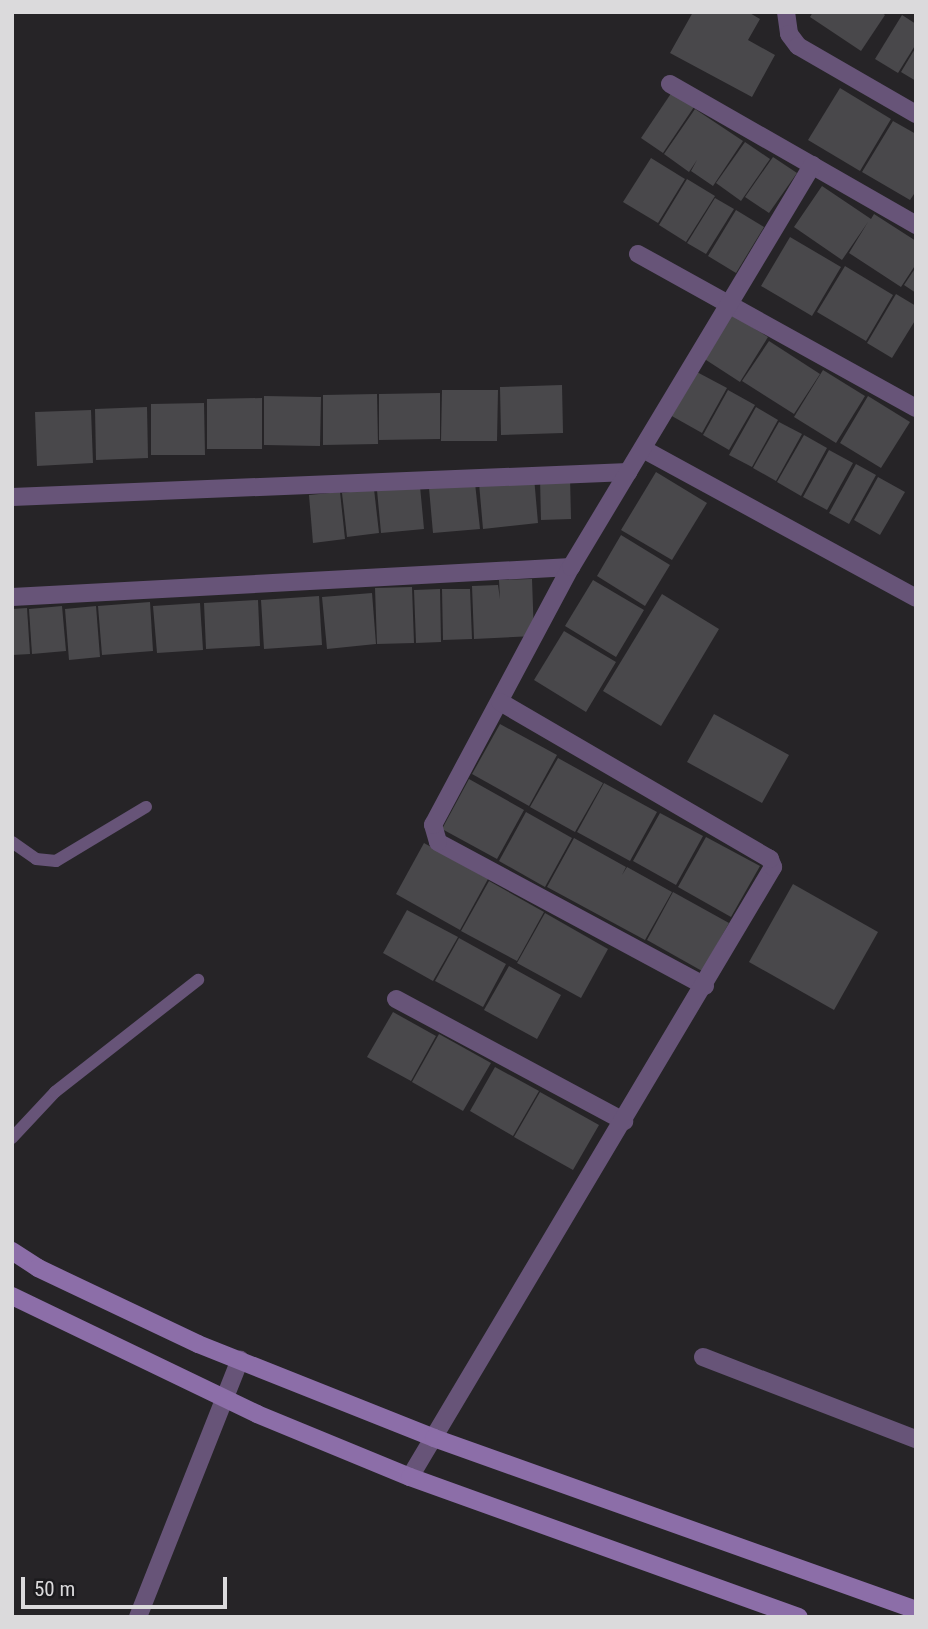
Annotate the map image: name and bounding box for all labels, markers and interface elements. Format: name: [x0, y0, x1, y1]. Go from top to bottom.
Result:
scale bar: [24, 1562, 231, 1606]
text: 50 m: [34, 1577, 75, 1601]

